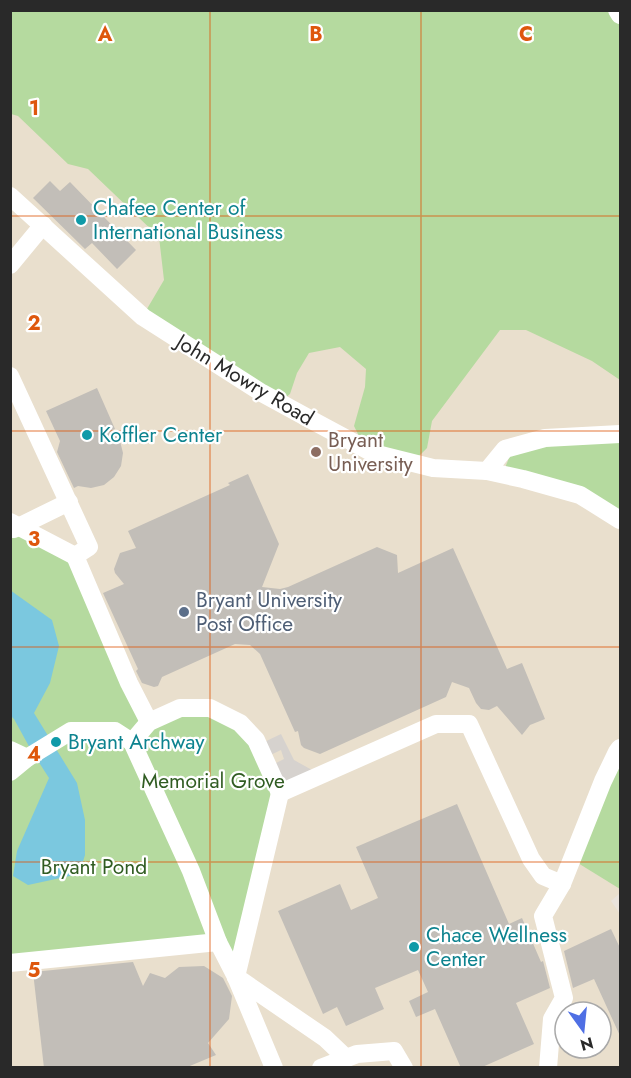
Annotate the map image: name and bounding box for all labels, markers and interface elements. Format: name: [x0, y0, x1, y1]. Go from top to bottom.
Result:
text: A: [97, 20, 113, 49]
text: B: [309, 20, 323, 49]
text: C: [519, 20, 533, 49]
text: 1: [29, 94, 39, 123]
place label: Chafee Center of International Business: [93, 193, 283, 247]
marker: Chafee Center of International Business: [74, 213, 88, 227]
text: 2: [27, 309, 41, 338]
street label: John Mowry Road: [168, 325, 320, 433]
place label: Koffler Center: [99, 420, 223, 450]
place label: Bryant University: [328, 425, 414, 479]
marker: Koffler Center: [80, 428, 94, 442]
marker: Bryant University: [309, 445, 323, 459]
text: 3: [28, 525, 40, 554]
place label: Bryant University Post Office: [196, 585, 343, 639]
marker: Bryant University Post Office: [177, 605, 191, 619]
place label: Bryant Archway: [68, 727, 205, 757]
marker: Bryant Archway: [49, 735, 63, 749]
text: 4: [27, 740, 41, 769]
park label: Memorial Grove: [141, 766, 285, 796]
park label: Bryant Pond: [41, 852, 147, 882]
place label: Chace Wellness Center: [426, 920, 567, 974]
marker: Chace Wellness Center: [407, 940, 421, 954]
text: 5: [28, 956, 41, 985]
north arrow: [553, 1000, 613, 1060]
text: N: [578, 1031, 596, 1057]

